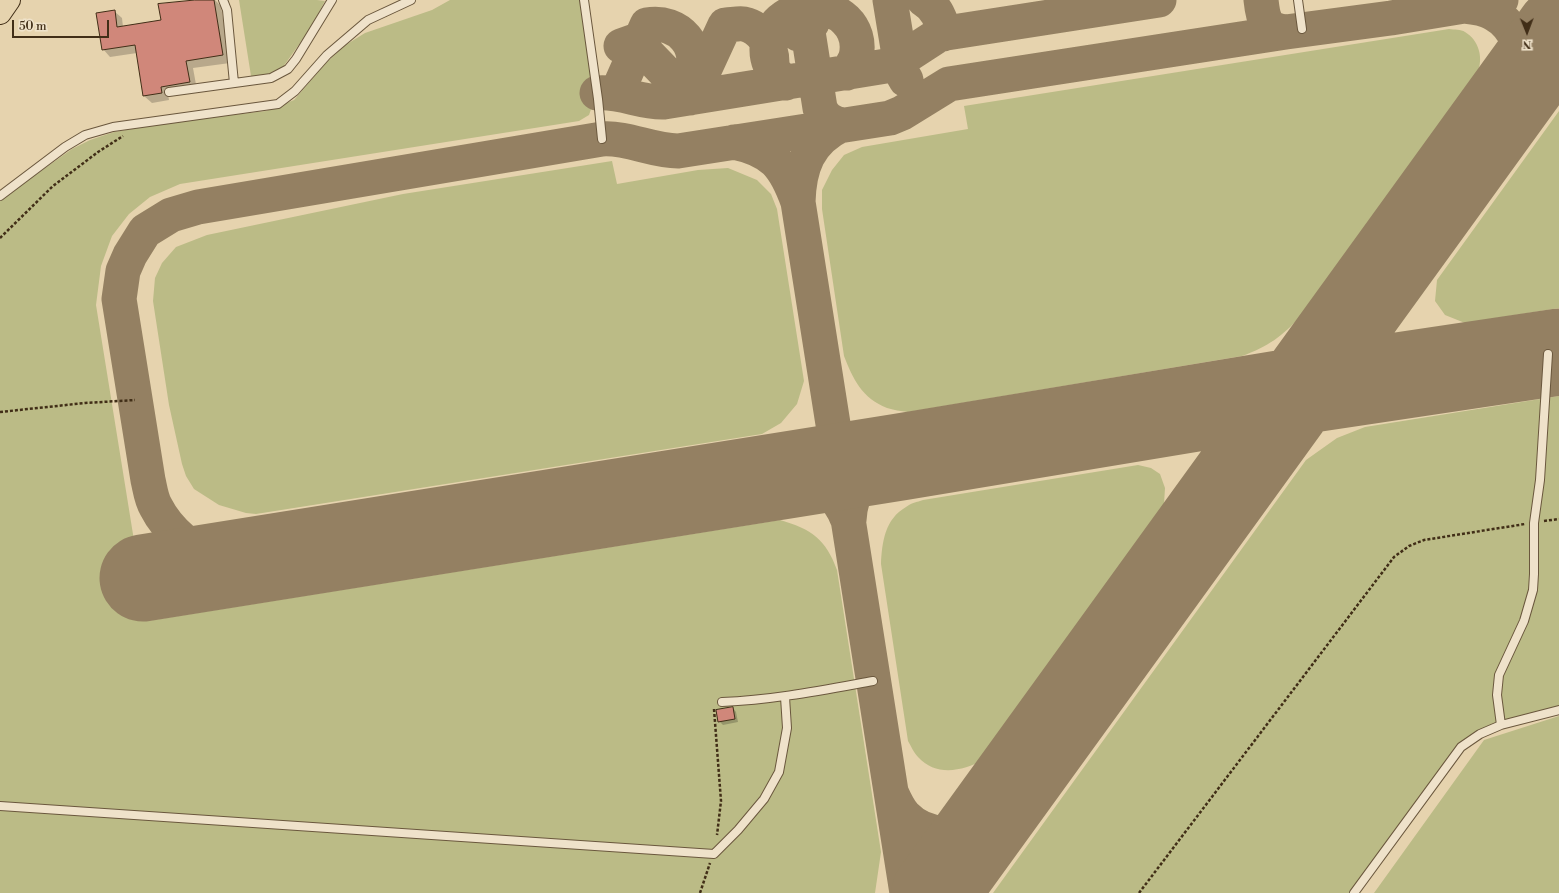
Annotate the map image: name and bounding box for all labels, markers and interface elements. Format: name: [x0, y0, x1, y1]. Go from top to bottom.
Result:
scale bar: [14, 12, 111, 38]
north arrow: [1507, 12, 1547, 52]
text: 50 m: [19, 19, 47, 34]
text: N: [1523, 37, 1532, 51]

